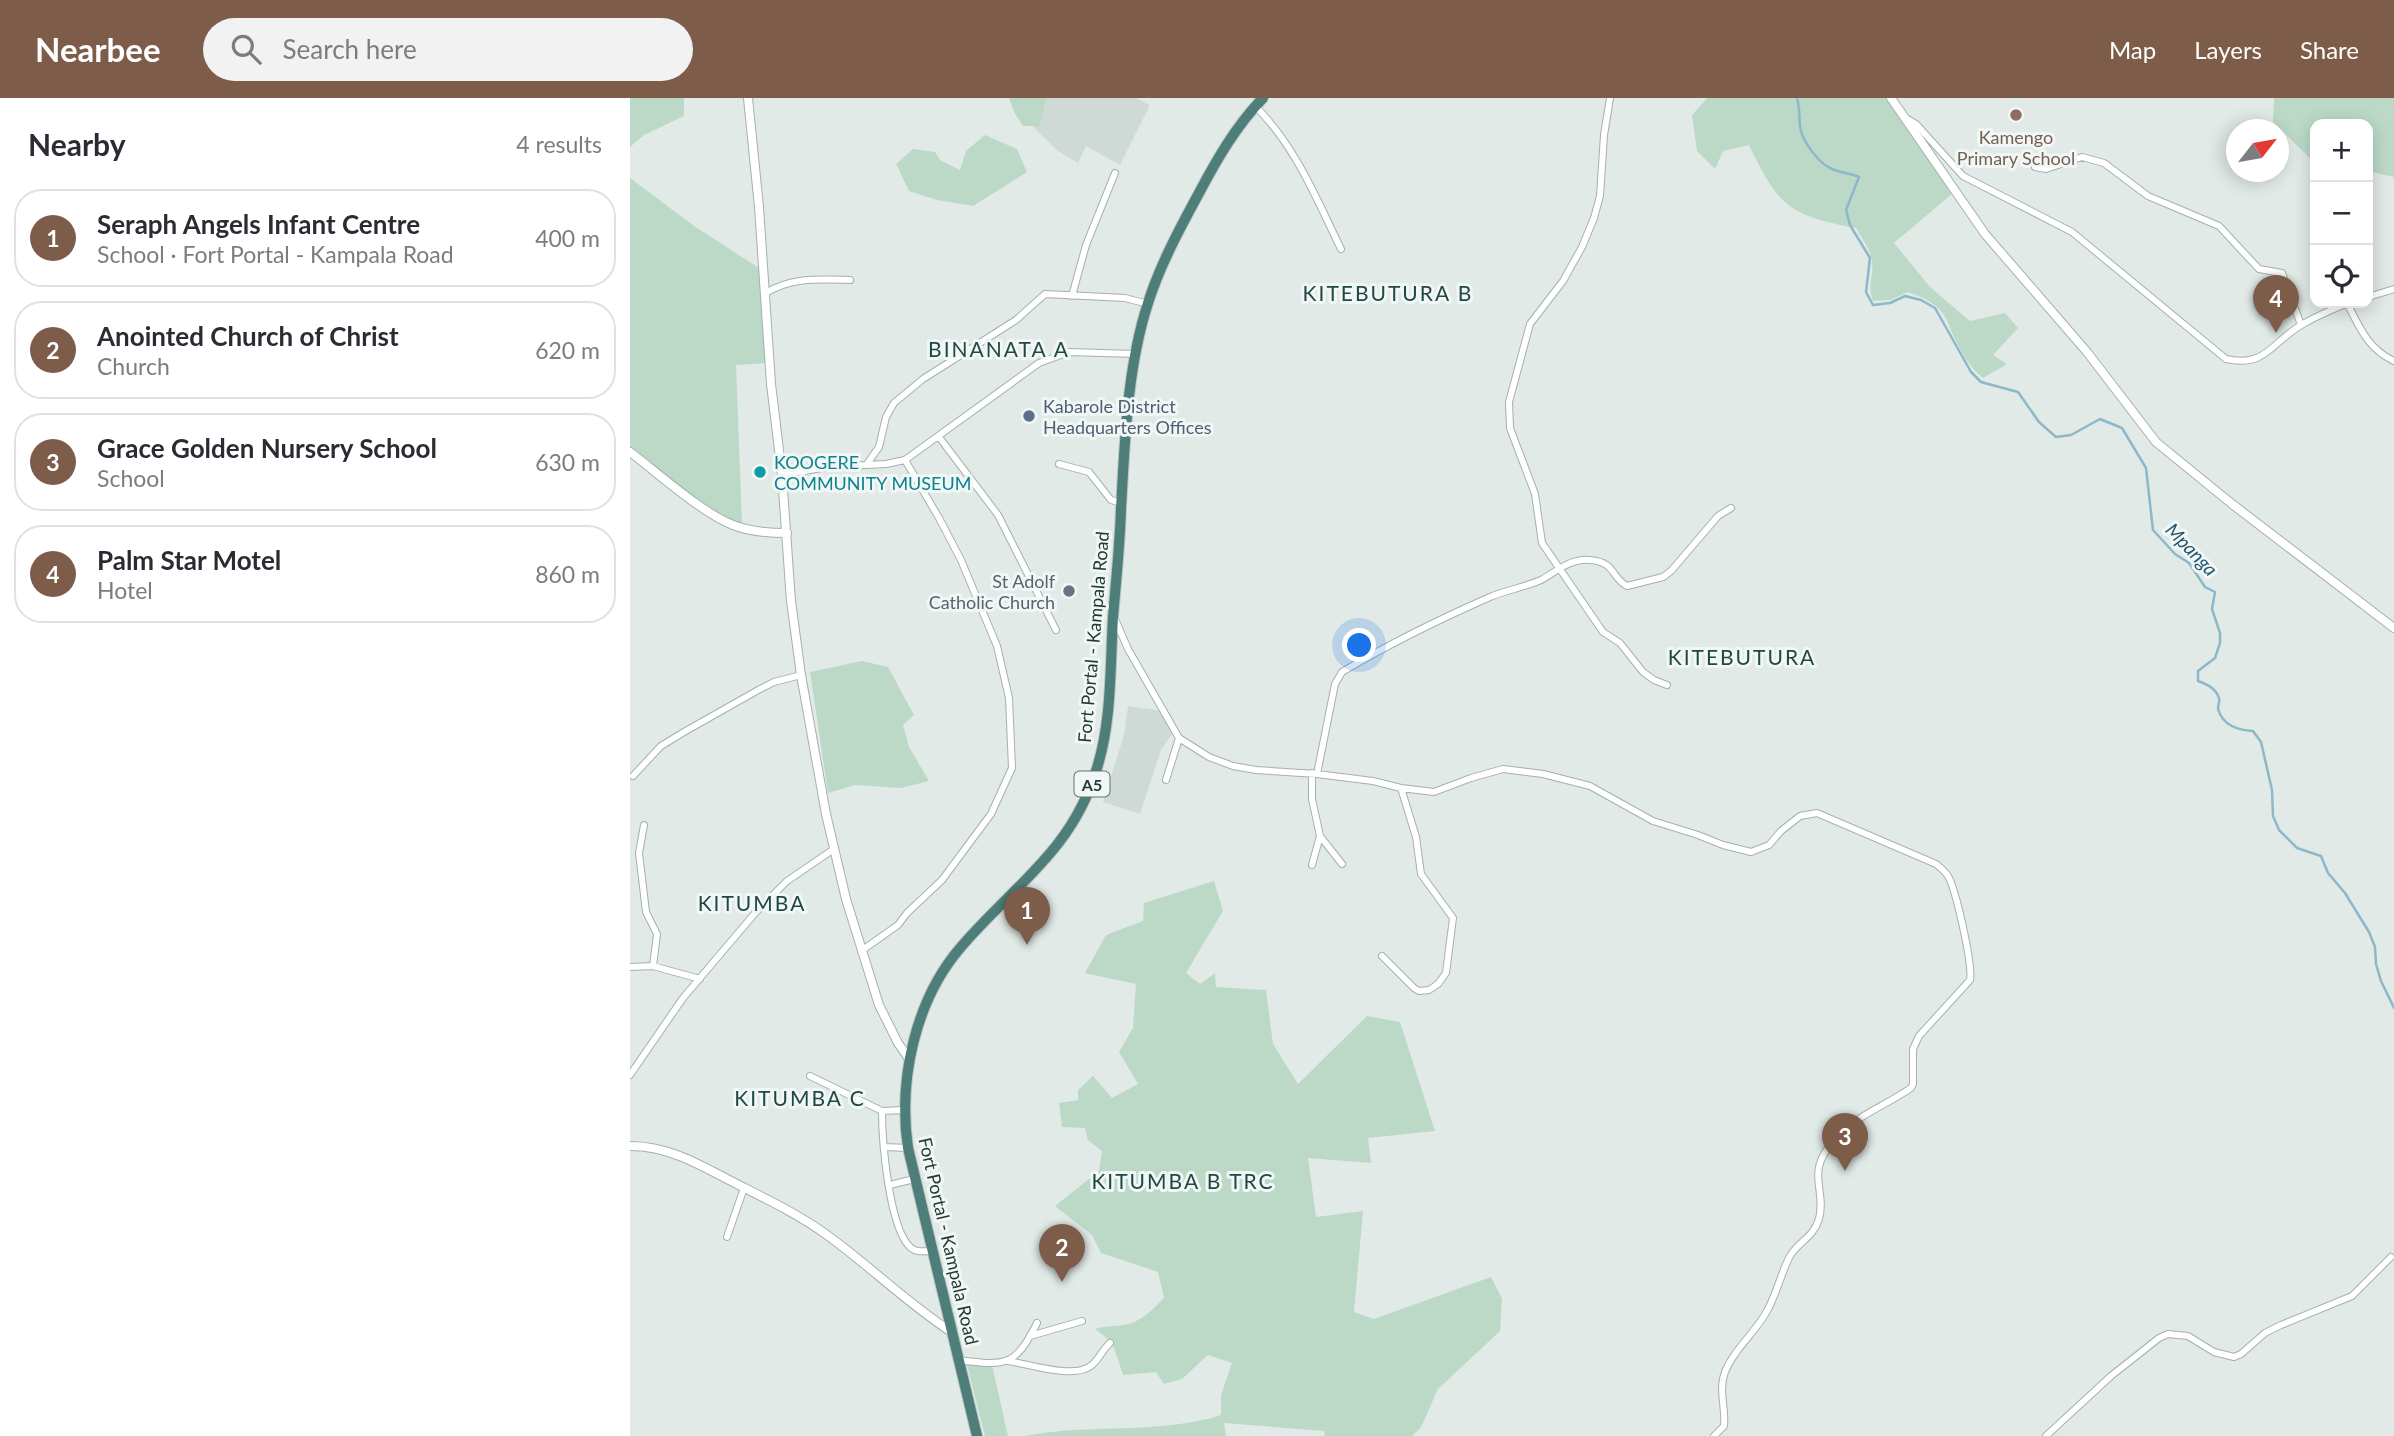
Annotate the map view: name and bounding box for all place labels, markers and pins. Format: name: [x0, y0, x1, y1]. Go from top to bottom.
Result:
marker: Kamengo Primary School: [2008, 107, 2024, 123]
place label: Kamengo Primary School: [1957, 126, 2075, 169]
pin: 4: [2253, 275, 2299, 333]
place label: Kabarole District Headquarters Offices: [1043, 395, 1212, 438]
marker: Kabarole District Headquarters Offices: [1021, 408, 1037, 424]
place label: KOOGERE COMMUNITY MUSEUM: [774, 451, 971, 494]
marker: KOOGERE COMMUNITY MUSEUM: [752, 464, 768, 480]
place label: St Adolf Catholic Church: [929, 570, 1056, 613]
marker: St Adolf Catholic Church: [1061, 583, 1077, 599]
pin: 1: [1004, 887, 1050, 945]
pin: 3: [1822, 1113, 1868, 1171]
pin: 2: [1039, 1224, 1085, 1282]

